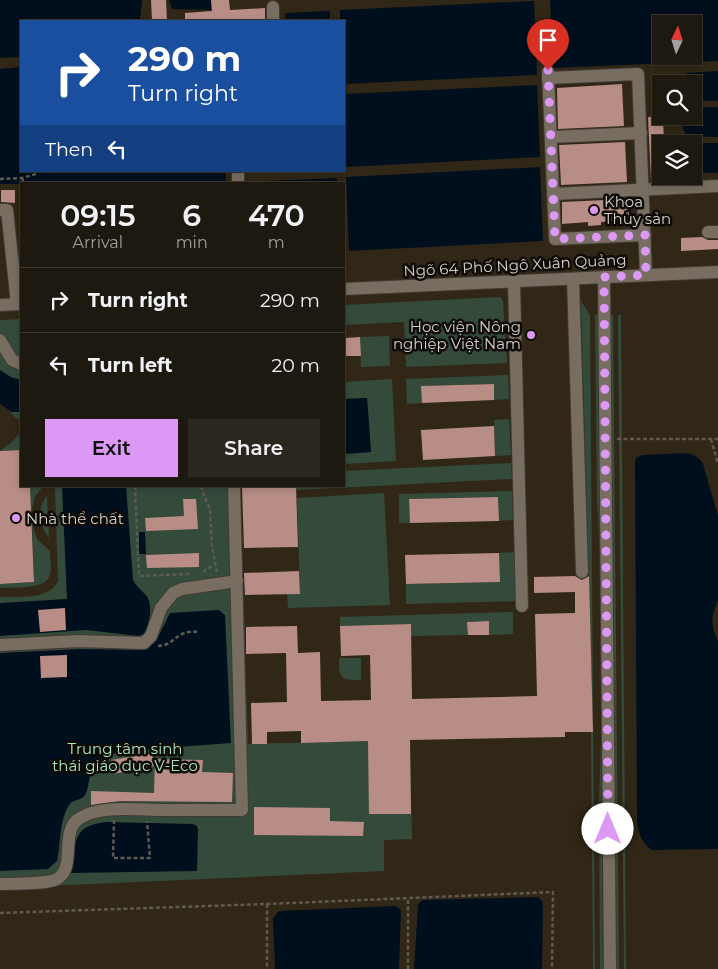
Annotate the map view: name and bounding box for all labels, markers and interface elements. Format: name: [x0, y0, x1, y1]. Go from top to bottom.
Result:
north arrow: [652, 15, 702, 65]
map controls: [652, 15, 702, 185]
pin: [527, 19, 569, 70]
icon: arrive: [534, 26, 562, 54]
text: 290 m: [128, 37, 241, 80]
icon: right: [45, 40, 110, 105]
button: search: [652, 75, 702, 125]
text: Turn right: [128, 80, 238, 107]
icon: left: [103, 135, 131, 163]
button: layers: [652, 135, 702, 185]
text: Then: [45, 138, 93, 161]
place label: Khoa Thủy sản: [604, 192, 671, 228]
text: 09:15: [60, 197, 135, 234]
text: 6: [182, 197, 201, 234]
text: 470: [248, 197, 305, 234]
marker: Khoa Thủy sản: [588, 204, 600, 216]
text: Arrival: [73, 233, 123, 252]
text: min: [176, 233, 208, 252]
text: m: [268, 233, 285, 252]
street label: Ngõ 64 Phố Ngô Xuân Quảng: [403, 250, 627, 280]
icon: right: [45, 286, 73, 314]
text: Turn right: [88, 289, 188, 312]
text: 290 m: [260, 289, 320, 312]
place label: Học viện Nông nghiệp Việt Nam: [393, 317, 521, 353]
marker: Học viện Nông nghiệp Việt Nam: [525, 329, 537, 341]
icon: left: [45, 351, 73, 379]
text: Turn left: [88, 354, 173, 377]
text: 20 m: [272, 354, 320, 377]
button: Exit: [45, 419, 178, 477]
button: Share: [188, 419, 320, 477]
place label: Nhà thể chất: [26, 509, 124, 528]
marker: Nhà thể chất: [10, 512, 22, 524]
park label: Trung tâm sinh thái giáo dục V-Eco: [52, 739, 198, 775]
position arrow: [581, 802, 633, 854]

